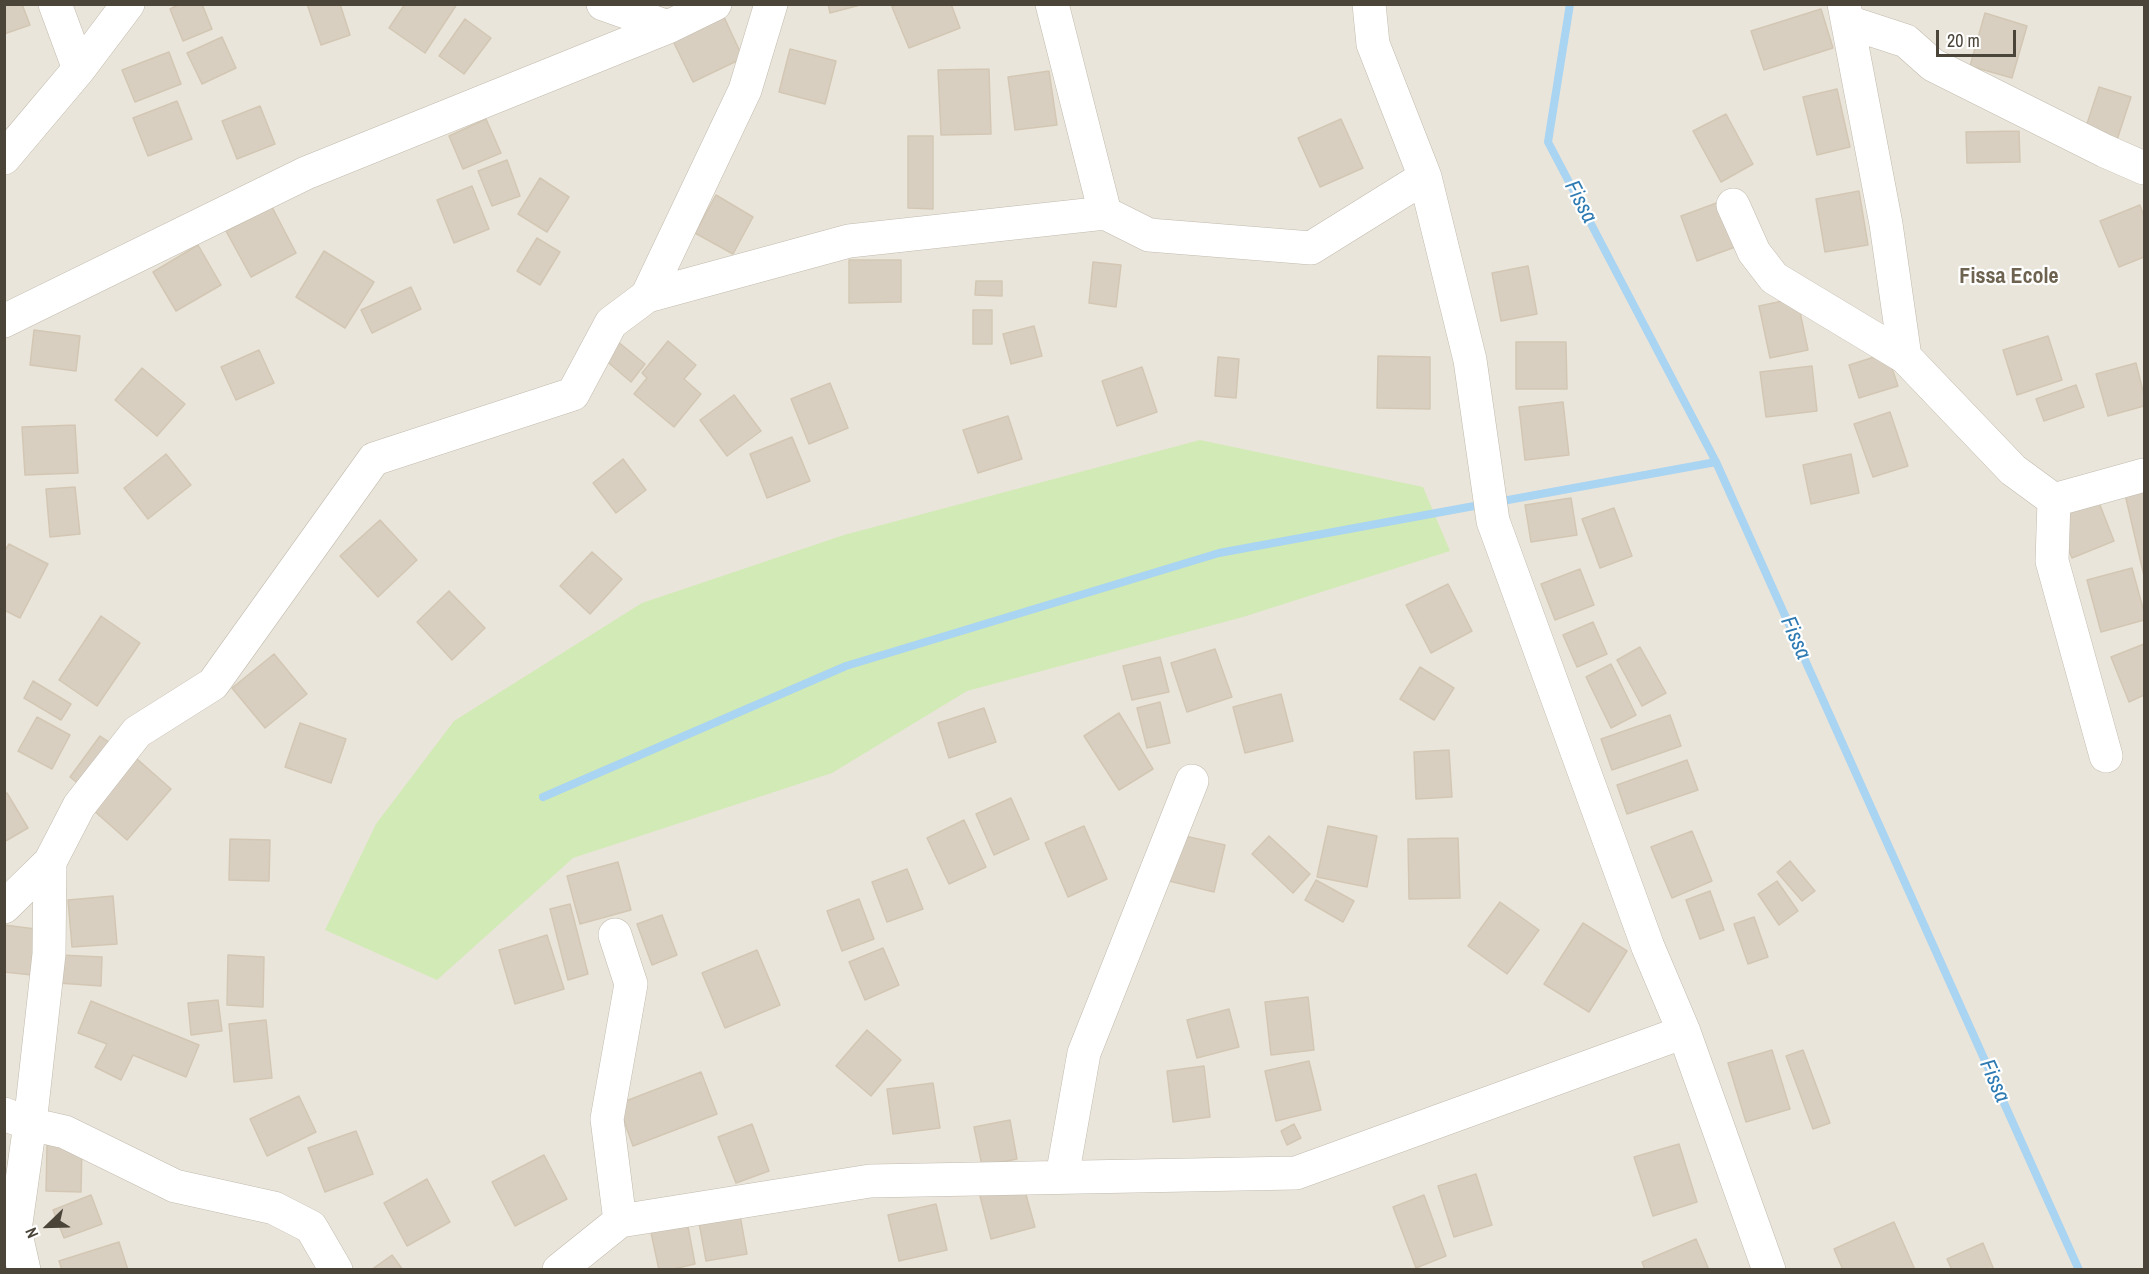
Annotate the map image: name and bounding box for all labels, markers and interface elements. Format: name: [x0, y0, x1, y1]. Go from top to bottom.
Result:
scale bar: [1939, 18, 2018, 56]
text: 20 m: [1947, 28, 1980, 53]
water label: Fissa: [1558, 176, 1602, 228]
district label: Fissa Ecole: [1959, 264, 2059, 290]
water label: Fissa: [1774, 612, 1816, 664]
water label: Fissa: [1973, 1055, 2015, 1107]
north arrow: [18, 1196, 78, 1256]
text: N: [19, 1224, 43, 1242]

